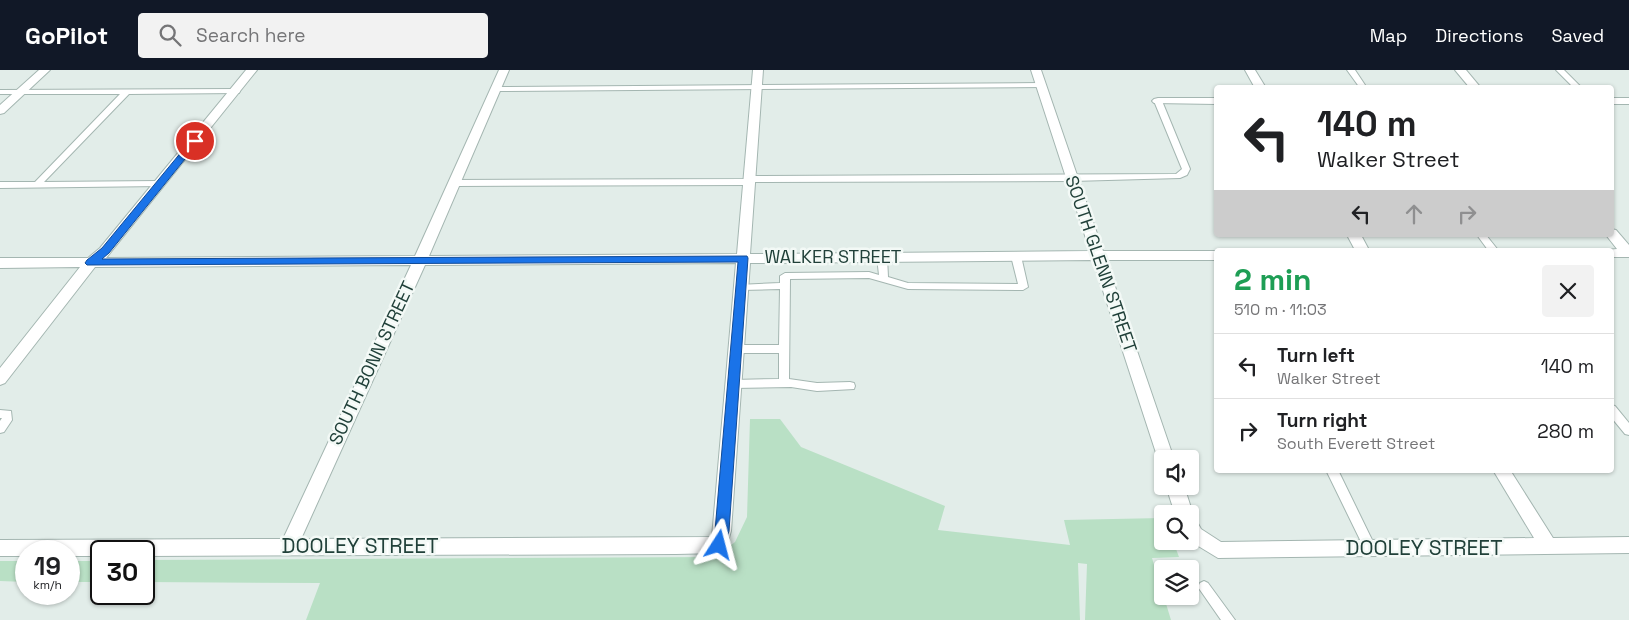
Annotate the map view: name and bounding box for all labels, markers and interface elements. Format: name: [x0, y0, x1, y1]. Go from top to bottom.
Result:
search box: [138, 13, 488, 58]
text: GoPilot: [25, 20, 108, 51]
icon: search: [156, 21, 184, 49]
text: Search here: [196, 23, 306, 48]
text: Map: [1370, 24, 1407, 47]
text: Directions: [1435, 24, 1524, 47]
text: Saved: [1552, 24, 1604, 47]
text: 140 m: [1317, 102, 1417, 146]
icon: left: [1234, 105, 1299, 170]
pin: [174, 120, 216, 162]
icon: arrive: [181, 127, 209, 155]
text: Walker Street: [1317, 145, 1460, 173]
street label: SOUTH GLENN STREET: [1060, 172, 1143, 356]
icon: left: [1347, 200, 1375, 228]
icon: ahead: [1400, 200, 1428, 228]
icon: right: [1453, 200, 1481, 228]
street label: WALKER STREET: [765, 245, 902, 268]
text: 2 min: [1234, 260, 1312, 299]
button: close: [1542, 265, 1594, 317]
street label: SOUTH BONN STREET: [324, 277, 420, 448]
text: 510 m · 11:03: [1234, 299, 1327, 320]
text: Turn left: [1277, 343, 1355, 368]
icon: left: [1234, 352, 1262, 380]
text: 140 m: [1541, 354, 1594, 379]
text: Walker Street: [1277, 368, 1381, 389]
text: Turn right: [1277, 408, 1367, 433]
icon: right: [1234, 417, 1262, 445]
text: 280 m: [1537, 419, 1594, 444]
text: South Everett Street: [1277, 433, 1435, 454]
map controls: [1154, 450, 1199, 605]
button: sound: [1154, 450, 1199, 495]
button: search: [1154, 505, 1199, 550]
position arrow: [692, 518, 744, 570]
street label: DOOLEY STREET: [281, 532, 439, 559]
street label: DOOLEY STREET: [1345, 534, 1503, 561]
speed limit sign: 30: [90, 540, 155, 605]
text: 19: [34, 550, 61, 582]
button: layers: [1154, 560, 1199, 605]
text: km/h: [33, 577, 62, 593]

